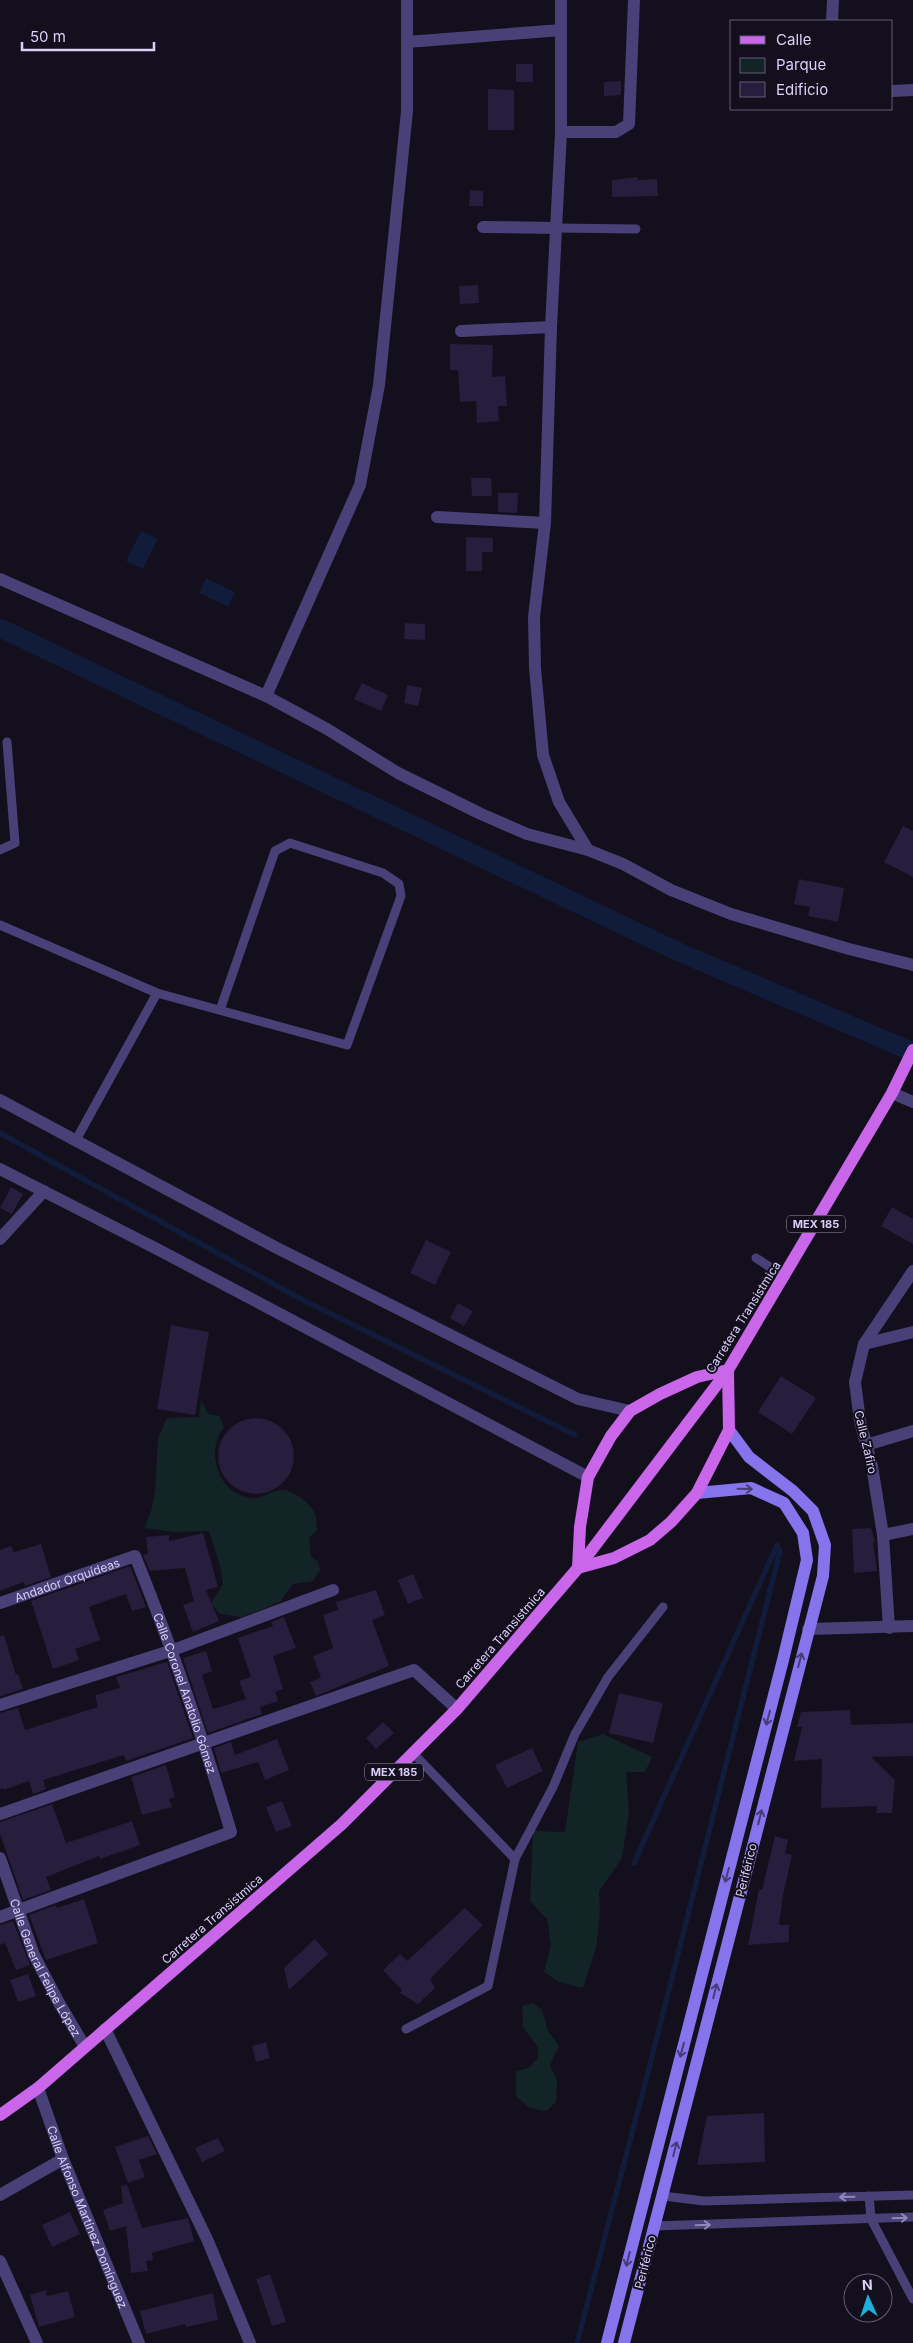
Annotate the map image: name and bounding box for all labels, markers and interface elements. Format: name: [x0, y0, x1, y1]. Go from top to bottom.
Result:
scale bar: [22, 20, 155, 52]
legend: [730, 20, 893, 110]
text: 50 m: [30, 27, 66, 46]
text: Calle: [776, 30, 811, 49]
text: Parque: [776, 55, 826, 74]
text: Edificio: [776, 80, 828, 99]
road number: MEX 185: [787, 1216, 845, 1232]
street label: Carretera Transistmica: [702, 1258, 784, 1376]
street label: Calle Zafiro: [851, 1409, 881, 1475]
one-way arrow: [737, 1484, 753, 1494]
street label: Andador Orquídeas: [12, 1554, 122, 1605]
street label: Carretera Transistmica: [452, 1584, 548, 1692]
street label: Calle Coronel Anatolio Gómez: [150, 1611, 220, 1775]
one-way arrow: [796, 1652, 805, 1668]
one-way arrow: [763, 1710, 772, 1726]
road number: MEX 185: [365, 1764, 423, 1780]
one-way arrow: [756, 1809, 765, 1825]
street label: Periférico: [732, 1842, 760, 1898]
one-way arrow: [722, 1867, 732, 1883]
street label: Carretera Transistmica: [158, 1871, 266, 1967]
street label: Calle General Felipe López: [7, 1896, 85, 2039]
one-way arrow: [711, 1984, 720, 2000]
one-way arrow: [677, 2041, 686, 2057]
street label: Calle Alfonso Martínez Domínguez: [44, 2123, 131, 2310]
one-way arrow: [670, 2141, 680, 2157]
one-way arrow: [839, 2192, 856, 2202]
one-way arrow: [892, 2213, 908, 2222]
one-way arrow: [694, 2221, 710, 2230]
street label: Periférico: [631, 2234, 659, 2290]
one-way arrow: [622, 2250, 632, 2266]
north arrow: [843, 2273, 893, 2323]
text: N: [862, 2276, 873, 2293]

